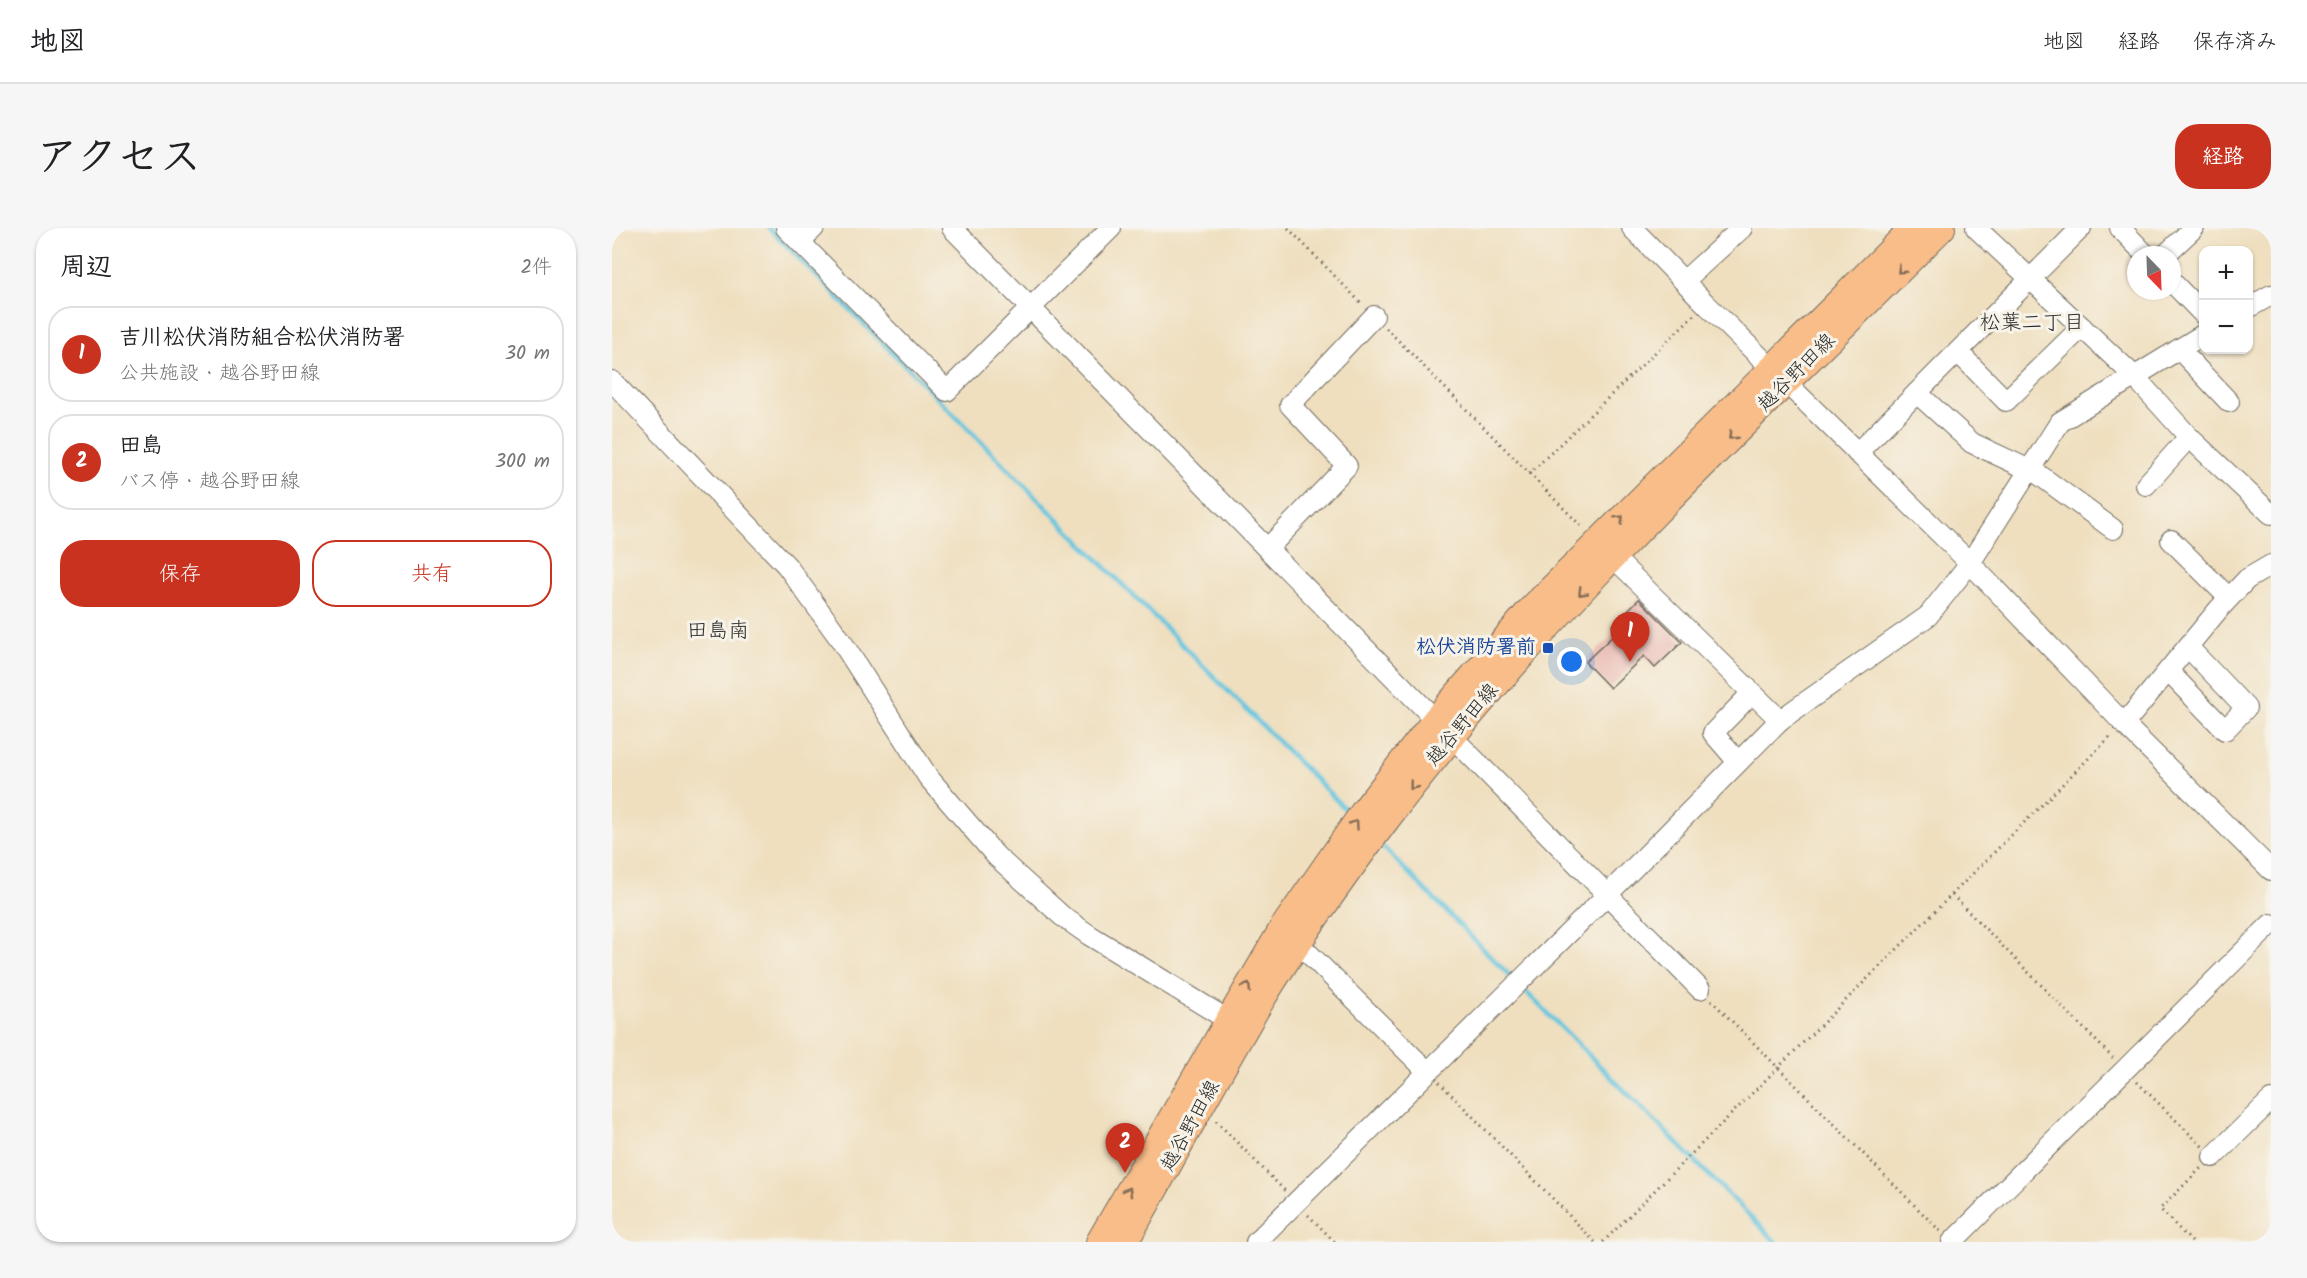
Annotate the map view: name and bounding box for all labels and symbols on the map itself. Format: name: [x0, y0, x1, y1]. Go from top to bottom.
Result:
north arrow: [2127, 246, 2181, 300]
one-way arrow: [1897, 262, 1908, 273]
district label: 松葉二丁目: [1980, 307, 2085, 340]
street label: 越谷野田線: [1750, 326, 1844, 420]
one-way arrow: [1729, 429, 1740, 440]
one-way arrow: [1613, 516, 1624, 527]
one-way arrow: [1578, 585, 1589, 595]
pin: 1: [1610, 612, 1650, 662]
district label: 田島南: [687, 615, 750, 648]
place label: 松伏消防署前: [1416, 632, 1536, 664]
marker: 松伏消防署前: [1541, 641, 1555, 655]
your location: [1557, 647, 1586, 676]
street label: 越谷野田線: [1419, 676, 1507, 774]
one-way arrow: [1409, 779, 1420, 790]
one-way arrow: [1348, 820, 1359, 831]
one-way arrow: [1240, 983, 1252, 993]
street label: 越谷野田線: [1153, 1075, 1229, 1177]
pin: 2: [1106, 1124, 1144, 1173]
one-way arrow: [1120, 1187, 1132, 1197]

